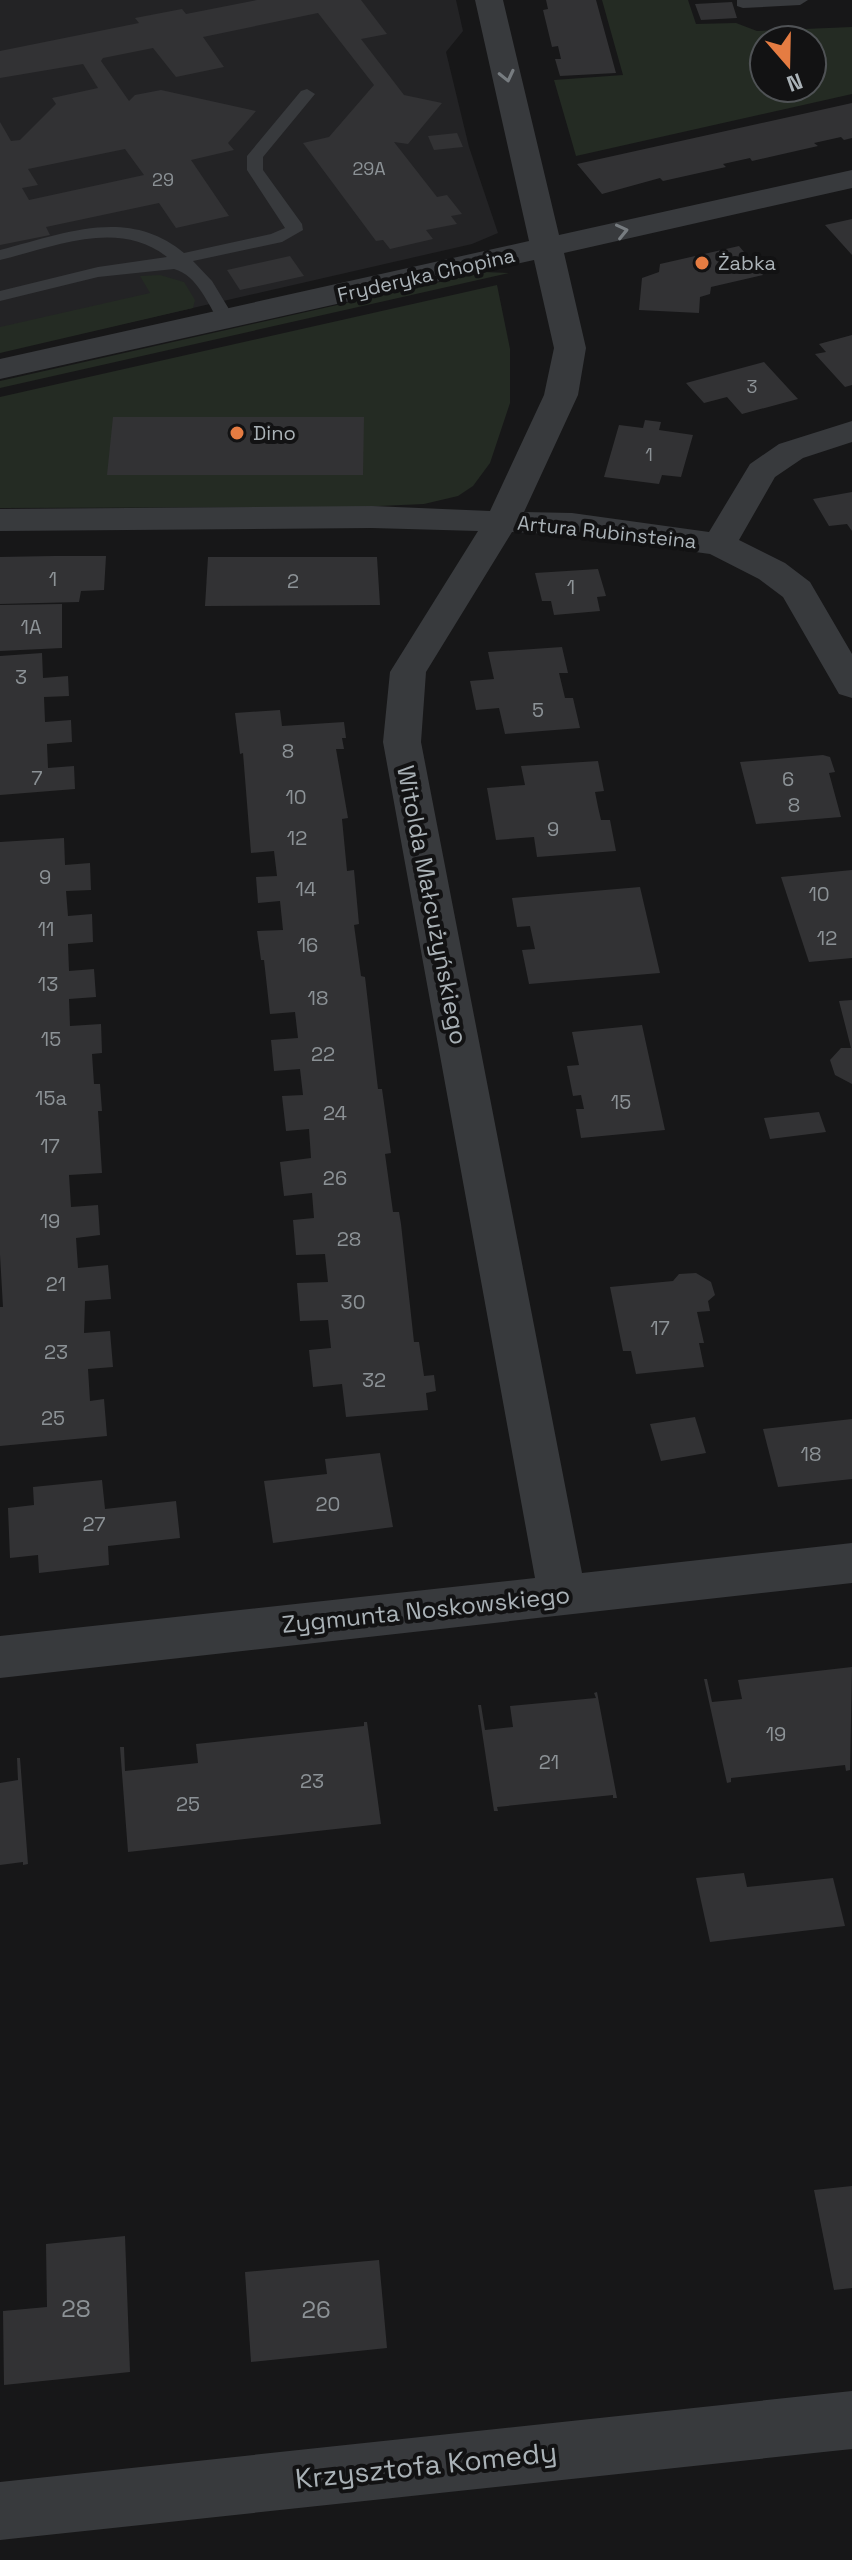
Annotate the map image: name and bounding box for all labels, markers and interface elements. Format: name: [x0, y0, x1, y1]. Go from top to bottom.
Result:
north arrow: [748, 24, 828, 104]
text: N: [783, 67, 807, 98]
one-way arrow: [498, 69, 515, 82]
house number: 29A: [352, 157, 386, 180]
house number: 29: [152, 168, 174, 191]
one-way arrow: [615, 223, 629, 240]
street label: Fryderyka Chopina: [335, 242, 517, 308]
place label: Żabka: [718, 250, 776, 276]
marker: Żabka: [693, 254, 711, 272]
house number: 3: [747, 375, 757, 398]
place label: Dino: [253, 420, 296, 446]
marker: Dino: [228, 424, 246, 442]
house number: 1: [645, 443, 653, 466]
street label: Artura Rubinsteina: [516, 510, 698, 554]
house number: 1: [49, 566, 57, 592]
house number: 2: [287, 568, 299, 594]
house number: 1: [567, 574, 575, 600]
house number: 1A: [21, 614, 42, 640]
house number: 3: [15, 664, 27, 690]
house number: 5: [532, 697, 544, 723]
house number: 8: [282, 738, 294, 764]
street label: Witolda Małcużyńskiego: [390, 763, 475, 1047]
house number: 7: [31, 765, 43, 791]
house number: 6: [782, 766, 794, 792]
house number: 10: [285, 784, 307, 810]
house number: 8: [788, 792, 800, 818]
house number: 9: [547, 816, 559, 842]
house number: 12: [287, 825, 307, 851]
house number: 9: [39, 864, 51, 890]
house number: 14: [296, 876, 316, 902]
house number: 10: [808, 881, 830, 907]
house number: 11: [38, 916, 54, 942]
house number: 12: [817, 925, 837, 951]
house number: 16: [298, 932, 318, 958]
house number: 13: [38, 971, 58, 997]
house number: 18: [308, 985, 328, 1011]
house number: 15: [41, 1026, 61, 1052]
house number: 22: [311, 1041, 335, 1067]
house number: 15a: [35, 1085, 67, 1111]
house number: 15: [611, 1089, 631, 1115]
house number: 24: [323, 1100, 347, 1126]
house number: 17: [40, 1133, 60, 1159]
house number: 26: [323, 1165, 347, 1191]
house number: 19: [40, 1208, 60, 1234]
house number: 28: [337, 1226, 361, 1252]
house number: 21: [46, 1271, 66, 1297]
house number: 30: [341, 1289, 365, 1315]
house number: 17: [650, 1315, 670, 1341]
house number: 23: [44, 1339, 68, 1365]
house number: 32: [362, 1367, 386, 1393]
house number: 25: [41, 1405, 65, 1431]
house number: 18: [801, 1441, 821, 1467]
house number: 20: [316, 1491, 340, 1517]
house number: 27: [82, 1511, 106, 1537]
street label: Zygmunta Noskowskiego: [280, 1579, 572, 1640]
house number: 19: [766, 1721, 786, 1747]
house number: 21: [539, 1749, 559, 1775]
house number: 23: [300, 1768, 324, 1794]
house number: 25: [176, 1791, 200, 1817]
house number: 28: [61, 2293, 91, 2324]
house number: 26: [301, 2294, 331, 2325]
street label: Krzysztofa Komedy: [293, 2433, 559, 2497]

